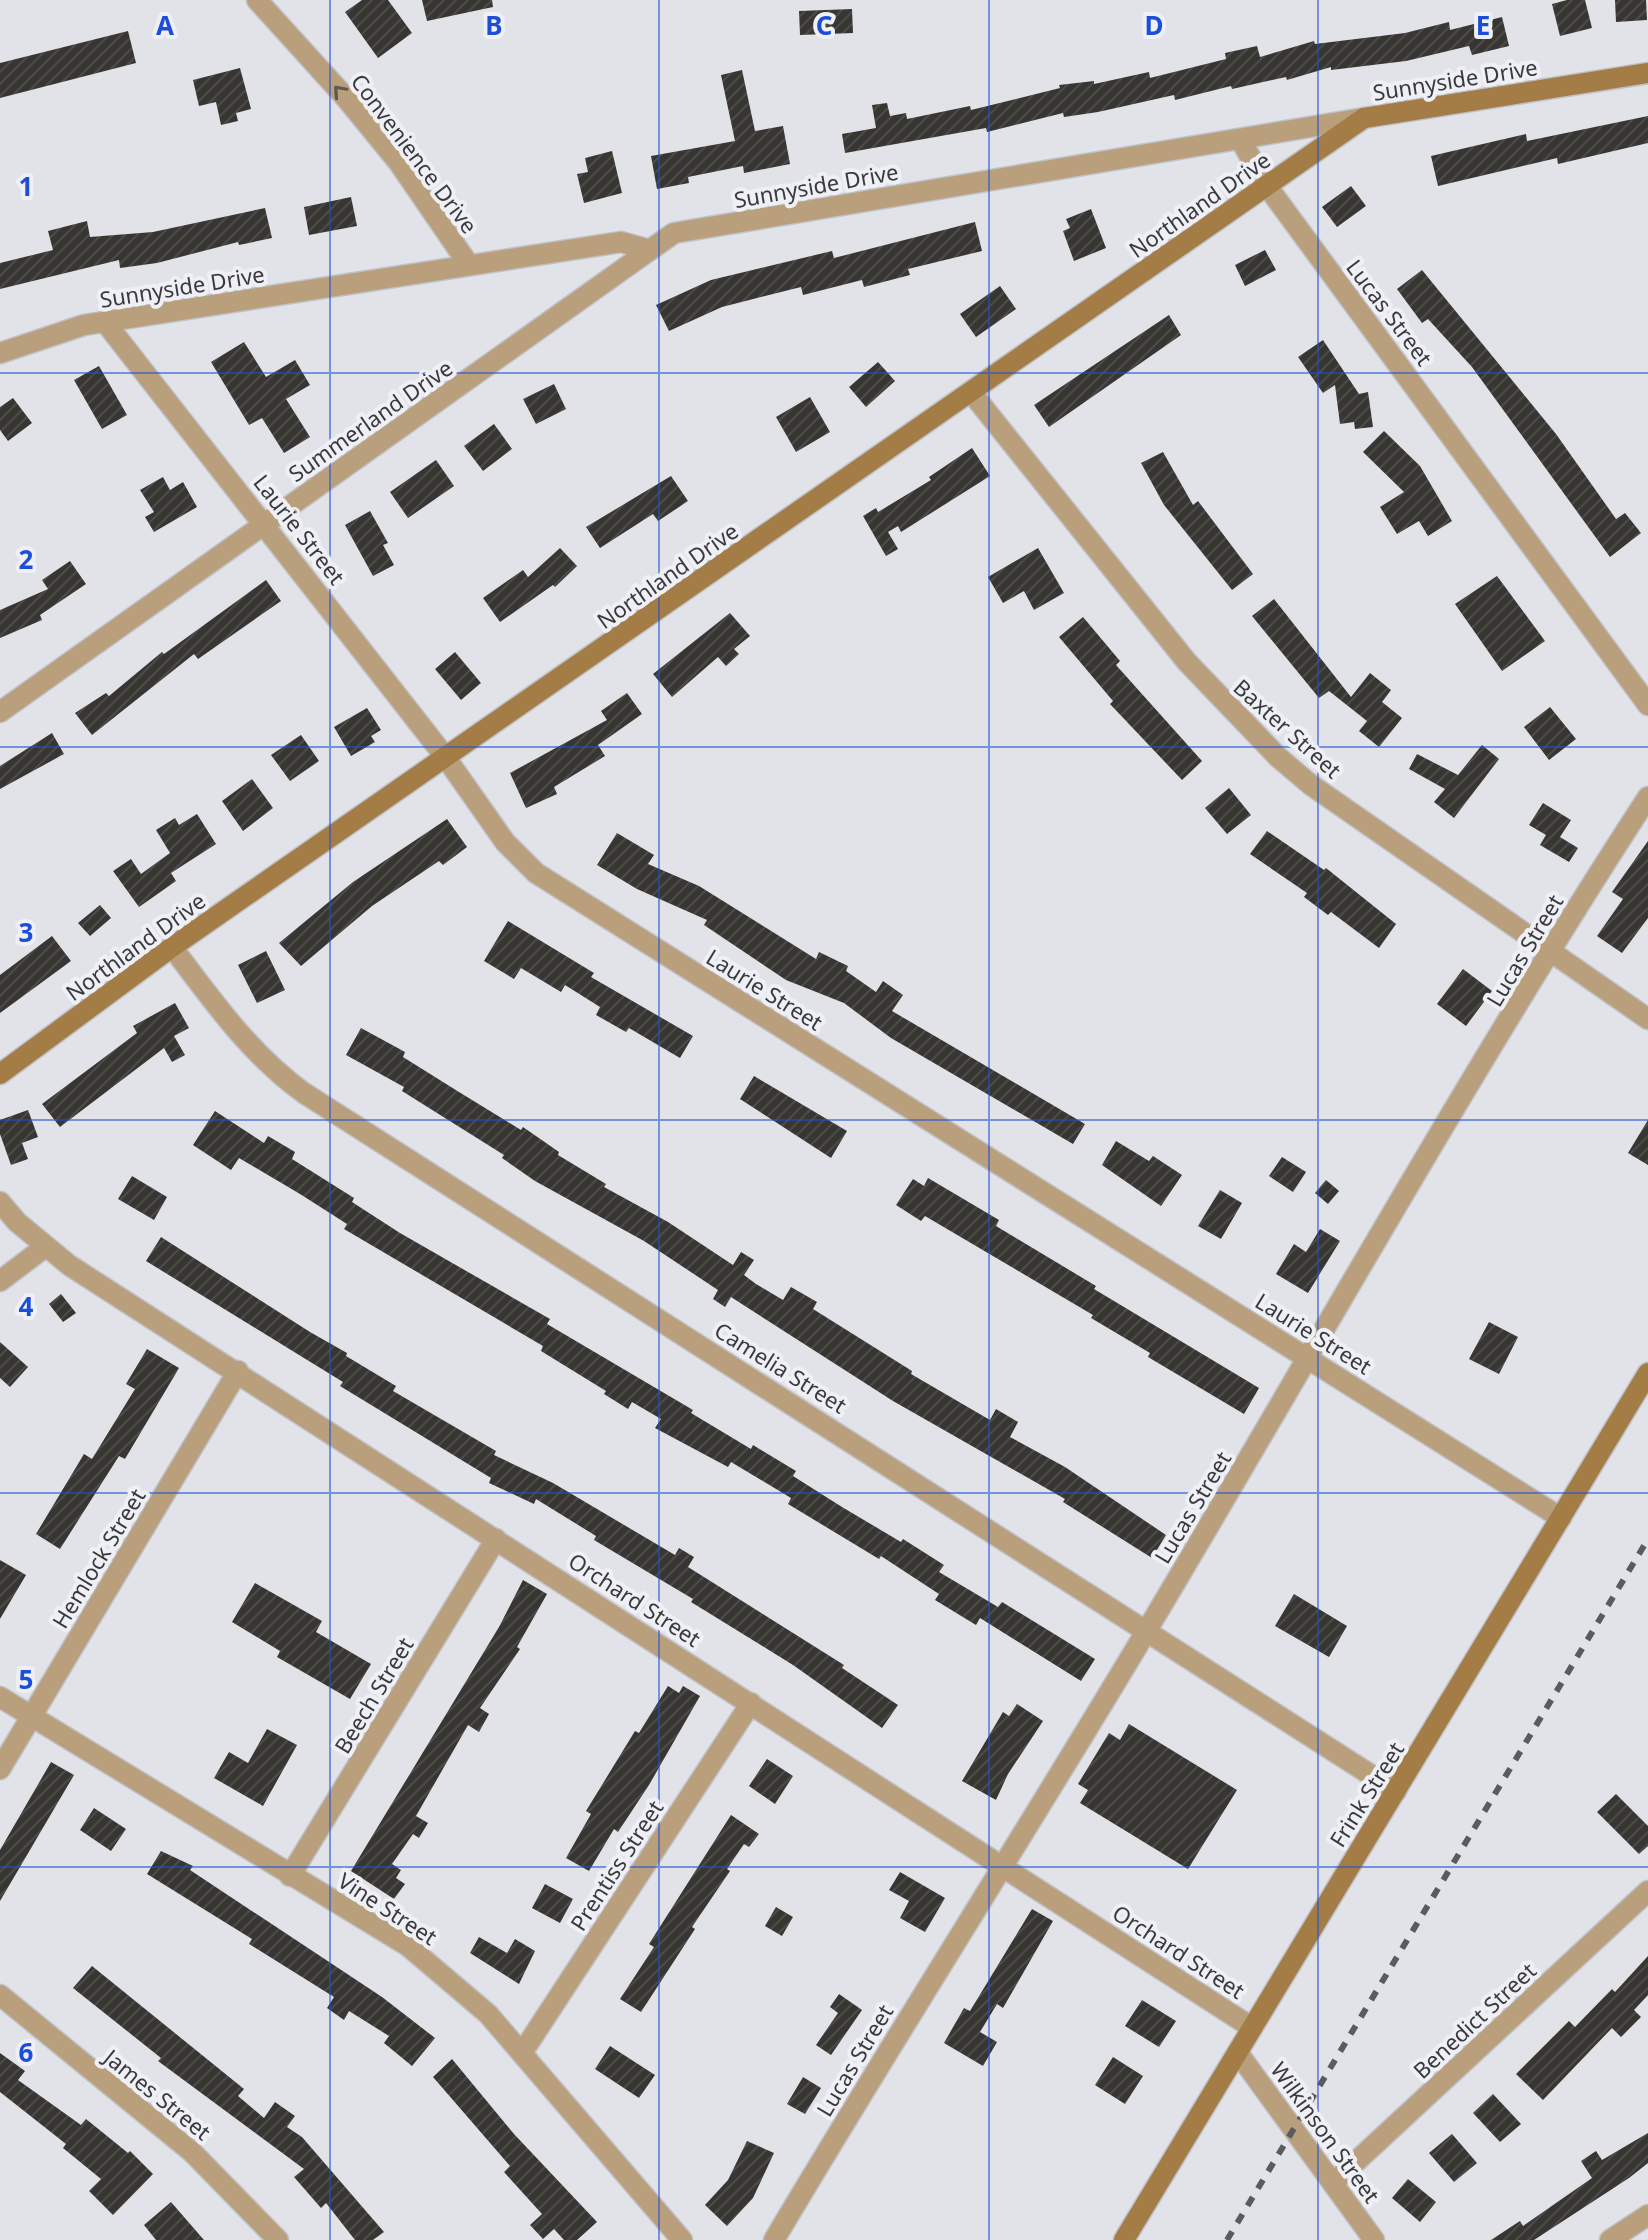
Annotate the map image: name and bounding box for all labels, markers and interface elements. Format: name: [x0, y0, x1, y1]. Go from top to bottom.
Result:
text: A: [156, 7, 174, 43]
text: B: [485, 7, 503, 43]
text: C: [816, 7, 832, 43]
text: D: [1144, 7, 1164, 43]
text: E: [1476, 7, 1490, 43]
street label: Sunnyside Drive: [1370, 51, 1540, 107]
street label: Convenience Drive: [345, 67, 485, 239]
one-way arrow: [334, 85, 349, 100]
street label: Northland Drive: [1122, 144, 1276, 264]
street label: Sunnyside Drive: [731, 156, 901, 214]
text: 1: [19, 168, 33, 204]
street label: Lucas Street: [1340, 253, 1440, 371]
street label: Sunnyside Drive: [97, 258, 267, 314]
street label: Summerland Drive: [282, 352, 458, 488]
street label: Laurie Street: [248, 468, 352, 590]
street label: Northland Drive: [590, 515, 744, 635]
text: 2: [19, 541, 34, 577]
street label: Baxter Street: [1228, 672, 1348, 784]
street label: Northland Drive: [59, 885, 211, 1007]
street label: Lucas Street: [1479, 888, 1569, 1012]
text: 3: [19, 914, 33, 950]
street label: Laurie Street: [701, 941, 829, 1037]
street label: Laurie Street: [1250, 1285, 1378, 1381]
text: 4: [19, 1288, 34, 1324]
street label: Camelia Street: [709, 1315, 853, 1420]
street label: Lucas Street: [1147, 1445, 1237, 1569]
street label: Hemlock Street: [45, 1483, 152, 1633]
street label: Orchard Street: [563, 1545, 707, 1653]
street label: Beech Street: [327, 1631, 419, 1759]
text: 5: [19, 1661, 33, 1697]
street label: Frink Street: [1322, 1736, 1410, 1852]
street label: Prentiss Street: [563, 1794, 669, 1936]
street label: Vine Street: [333, 1865, 443, 1951]
street label: Orchard Street: [1107, 1897, 1251, 2005]
street label: Benedict Street: [1406, 1955, 1542, 2085]
street label: Lucas Street: [809, 1998, 899, 2122]
text: 6: [19, 2034, 34, 2070]
street label: James Street: [97, 2040, 218, 2146]
street label: Wilkinson Street: [1265, 2055, 1387, 2209]

